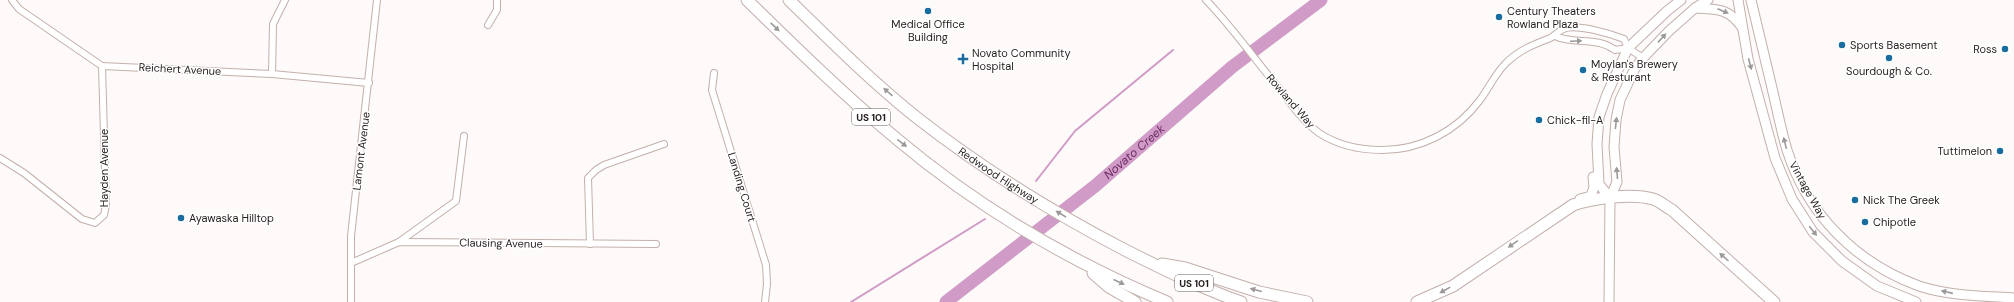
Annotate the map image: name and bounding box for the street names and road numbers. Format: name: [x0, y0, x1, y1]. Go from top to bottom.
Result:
street label: Reichert Avenue: [138, 60, 222, 78]
street label: Rowland Way: [1264, 71, 1318, 131]
road number: US 101: [852, 109, 890, 125]
street label: Lamont Avenue: [349, 111, 373, 191]
street label: Hayden Avenue: [97, 129, 111, 207]
street label: Redwood Highway: [956, 144, 1041, 207]
street label: Landing Court: [725, 150, 759, 224]
street label: Vintage Way: [1786, 159, 1830, 221]
street label: Clausing Avenue: [459, 235, 543, 251]
road number: US 101: [1175, 275, 1213, 291]

